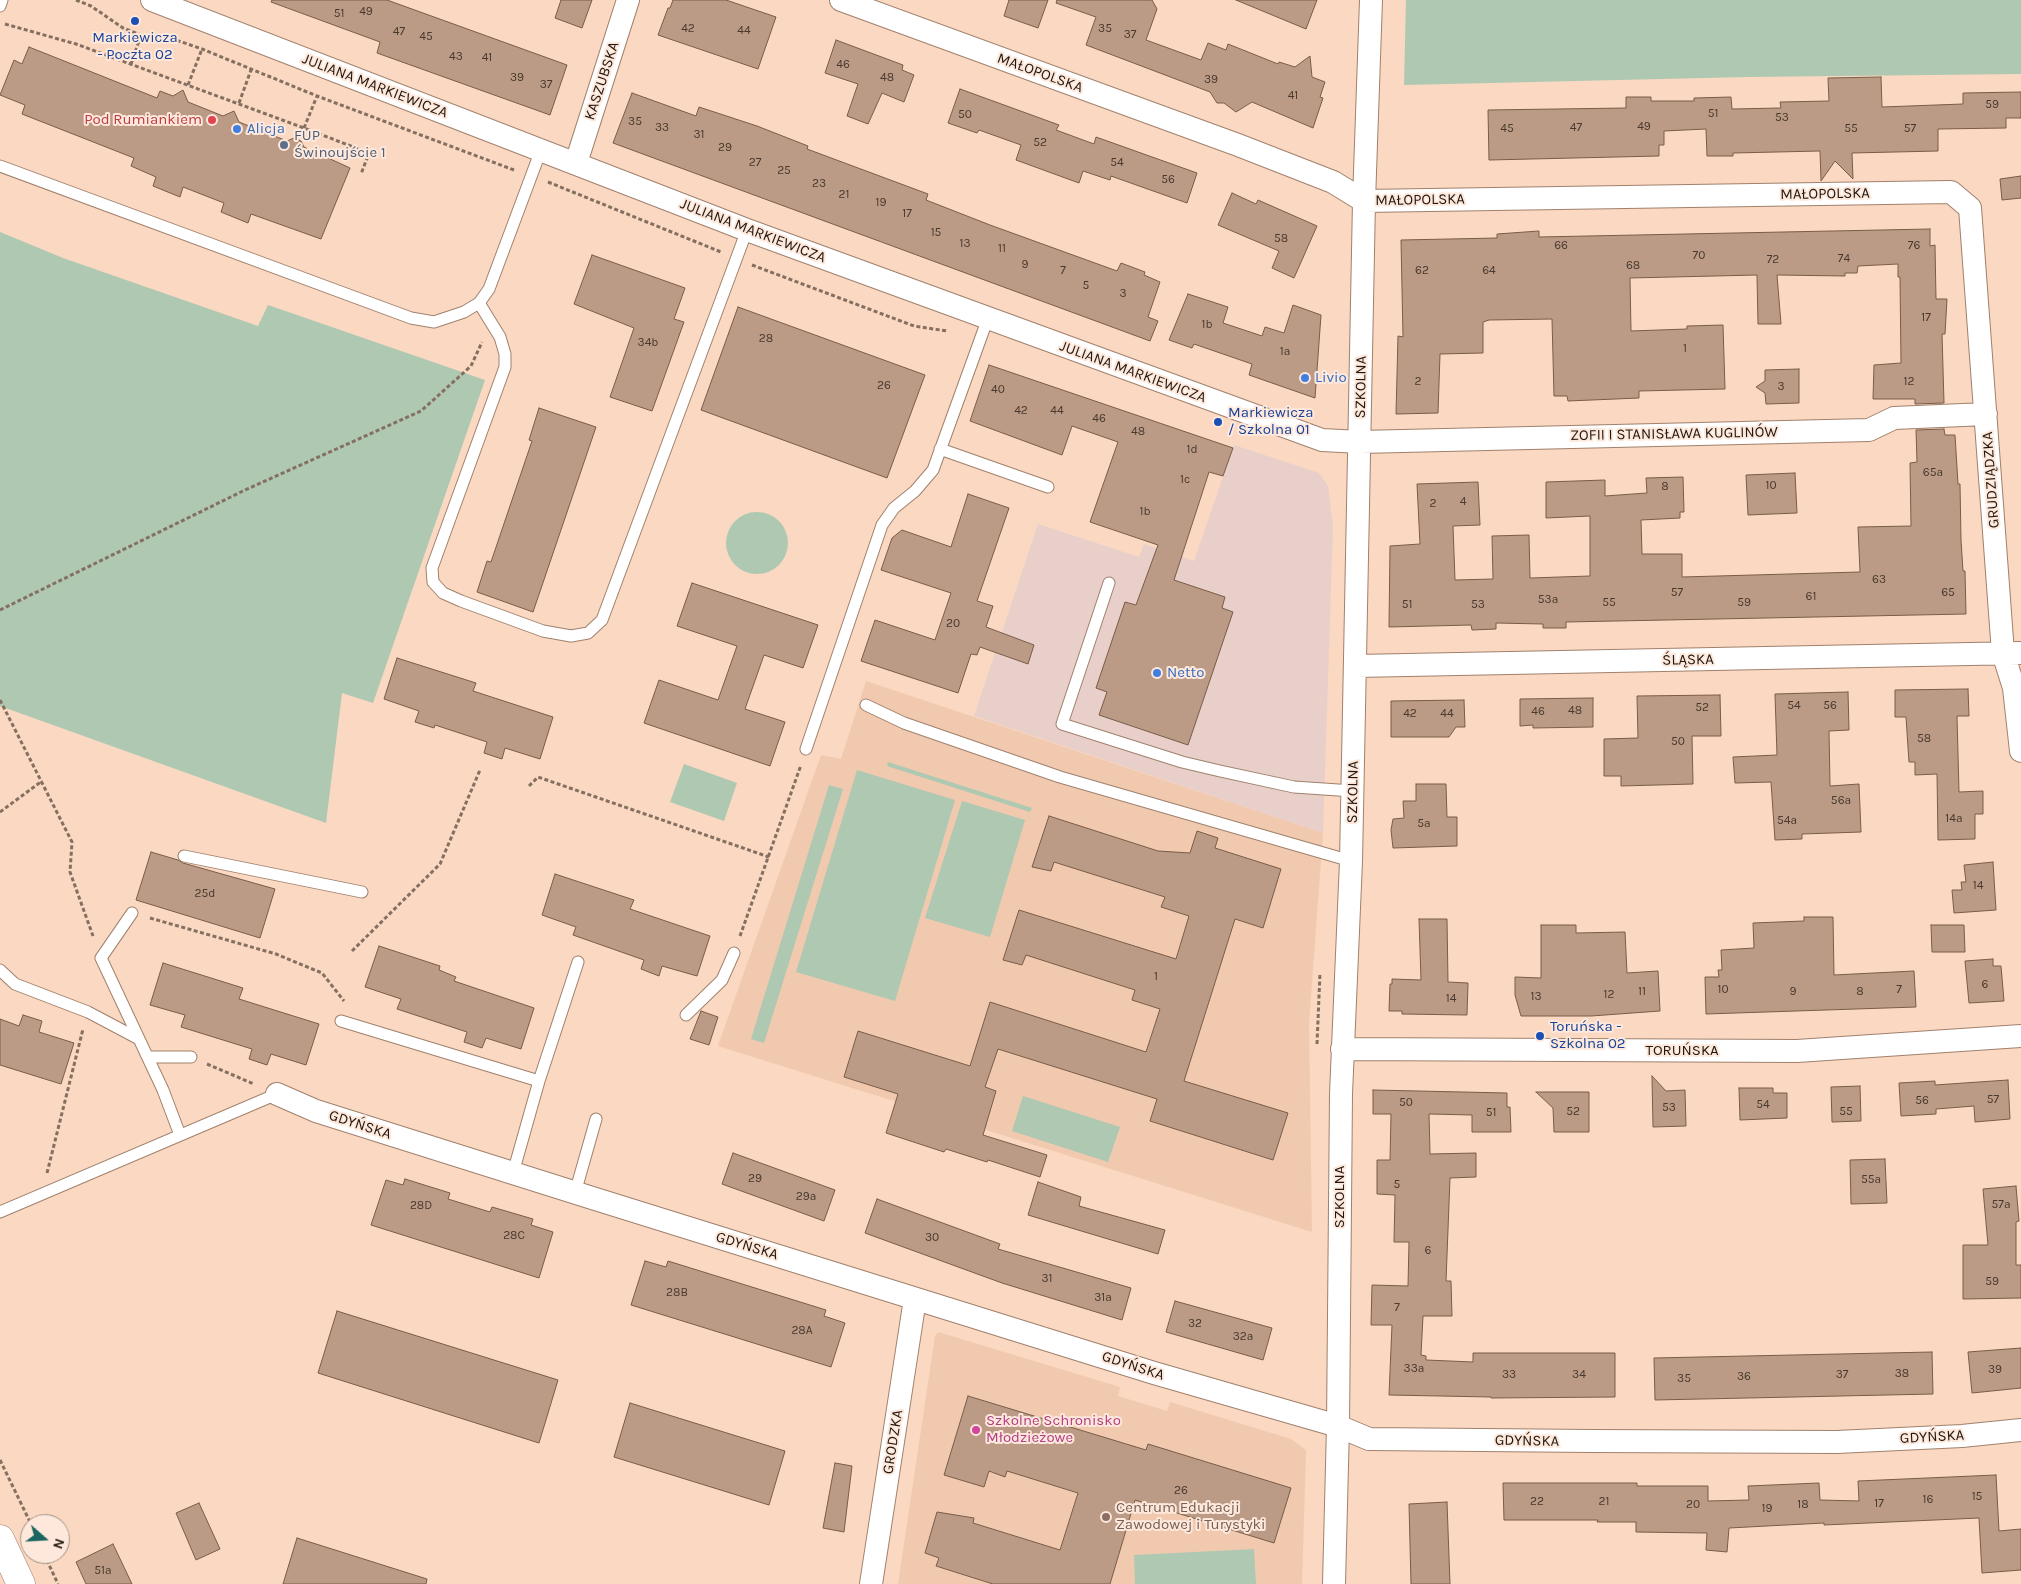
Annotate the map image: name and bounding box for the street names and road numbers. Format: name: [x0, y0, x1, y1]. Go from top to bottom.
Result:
street label: KASZUBSKA: [581, 39, 623, 123]
street label: MAŁOPOLSKA: [995, 49, 1085, 97]
street label: JULIANA MARKIEWICZA: [300, 50, 450, 122]
street label: MAŁOPOLSKA: [1780, 184, 1870, 204]
street label: MAŁOPOLSKA: [1375, 190, 1465, 210]
street label: JULIANA MARKIEWICZA: [678, 195, 828, 267]
street label: JULIANA MARKIEWICZA: [1057, 337, 1209, 407]
street label: SZKOLNA: [1351, 356, 1371, 418]
street label: ZOFII I STANISŁAWA KUGLINÓW: [1570, 423, 1778, 445]
street label: GRUDZIĄDZKA: [1979, 431, 2003, 529]
street label: ŚLĄSKA: [1662, 651, 1714, 669]
street label: SZKOLNA: [1343, 761, 1363, 823]
street label: TORUŃSKA: [1645, 1042, 1719, 1060]
street label: GDYŃSKA: [327, 1106, 393, 1144]
street label: SZKOLNA: [1331, 1166, 1349, 1228]
street label: GDYŃSKA: [714, 1228, 780, 1264]
street label: GDYŃSKA: [1100, 1347, 1166, 1385]
street label: GRODZKA: [879, 1408, 907, 1476]
street label: GDYŃSKA: [1899, 1426, 1965, 1448]
street label: GDYŃSKA: [1495, 1431, 1559, 1451]

